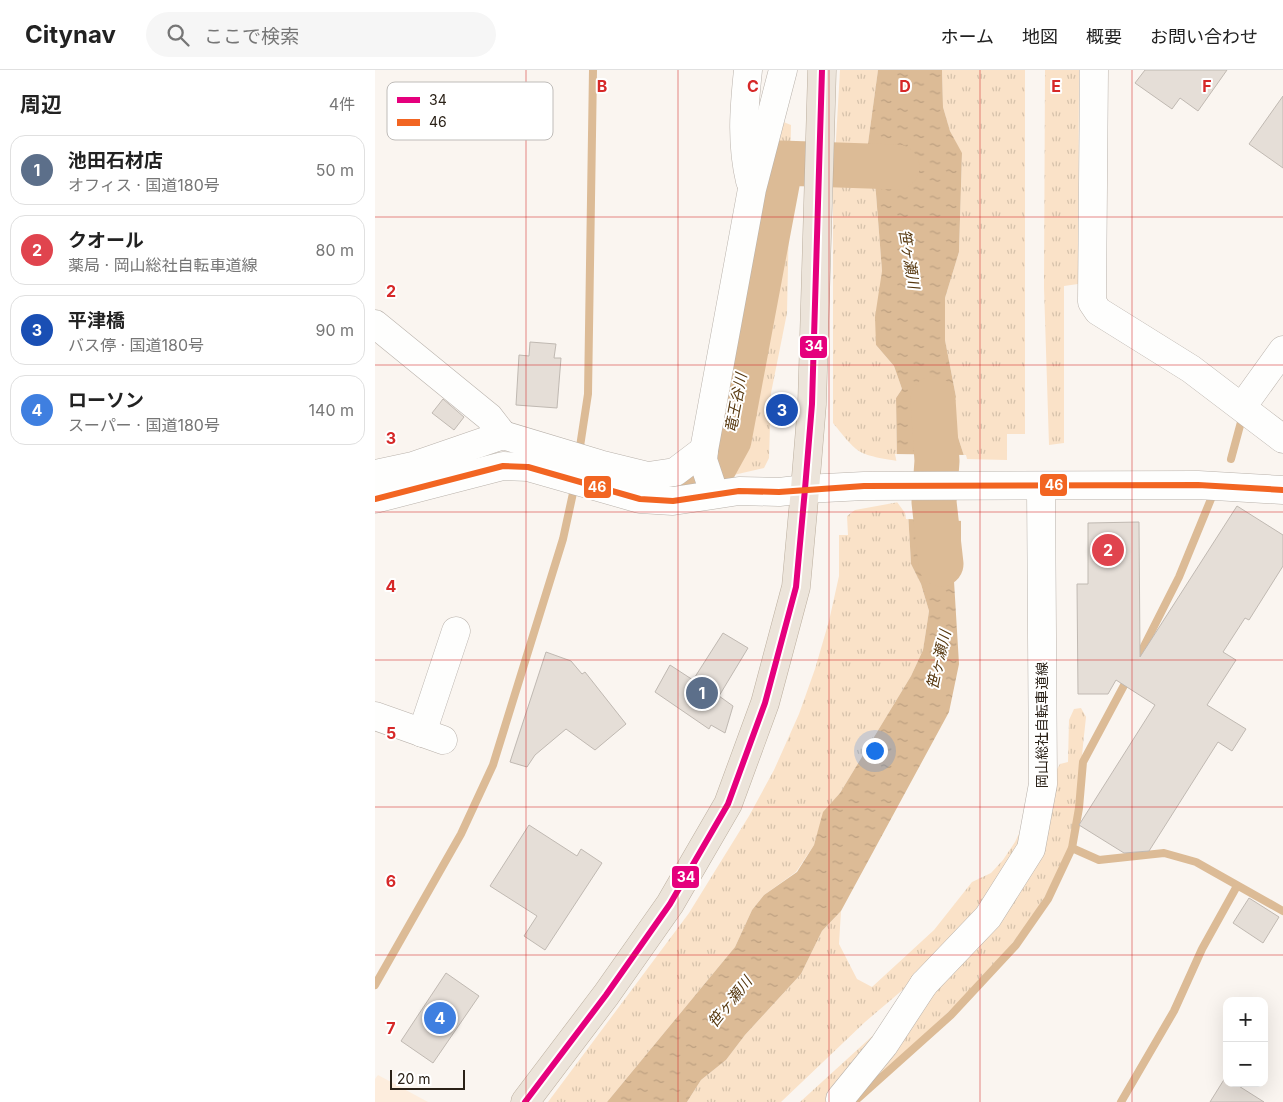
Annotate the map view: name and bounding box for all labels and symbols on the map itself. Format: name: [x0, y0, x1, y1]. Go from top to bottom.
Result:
text: B: [597, 76, 607, 96]
text: C: [747, 76, 759, 96]
text: D: [899, 76, 911, 96]
text: E: [1051, 76, 1061, 96]
text: F: [1202, 76, 1212, 96]
legend: [387, 82, 553, 140]
text: 34: [429, 91, 447, 108]
text: 46: [429, 113, 447, 130]
water label: 笹ヶ瀬川: [895, 228, 924, 292]
text: 2: [386, 281, 396, 301]
line badge: 34: [799, 335, 828, 359]
text: 34: [805, 337, 823, 354]
water label: 竜王谷川: [720, 370, 751, 434]
pin: 3: [766, 391, 798, 429]
text: 3: [386, 428, 396, 448]
line badge: 46: [1039, 473, 1068, 497]
line badge: 46: [583, 475, 612, 499]
text: 46: [1045, 476, 1063, 493]
text: 46: [588, 478, 606, 495]
pin: 2: [1092, 531, 1124, 569]
text: 4: [386, 576, 397, 596]
water label: 笹ヶ瀬川: [923, 627, 955, 691]
street label: 岡山総社自転車道線: [1033, 662, 1050, 788]
pin: 1: [686, 674, 718, 712]
text: 5: [386, 723, 396, 743]
your location: [862, 738, 888, 764]
line badge: 34: [671, 865, 700, 889]
text: 34: [677, 868, 695, 885]
text: 6: [386, 871, 396, 891]
water label: 笹ヶ瀬川: [703, 971, 757, 1031]
pin: 4: [424, 999, 456, 1037]
text: 7: [386, 1018, 396, 1038]
scale bar: [390, 1067, 465, 1090]

